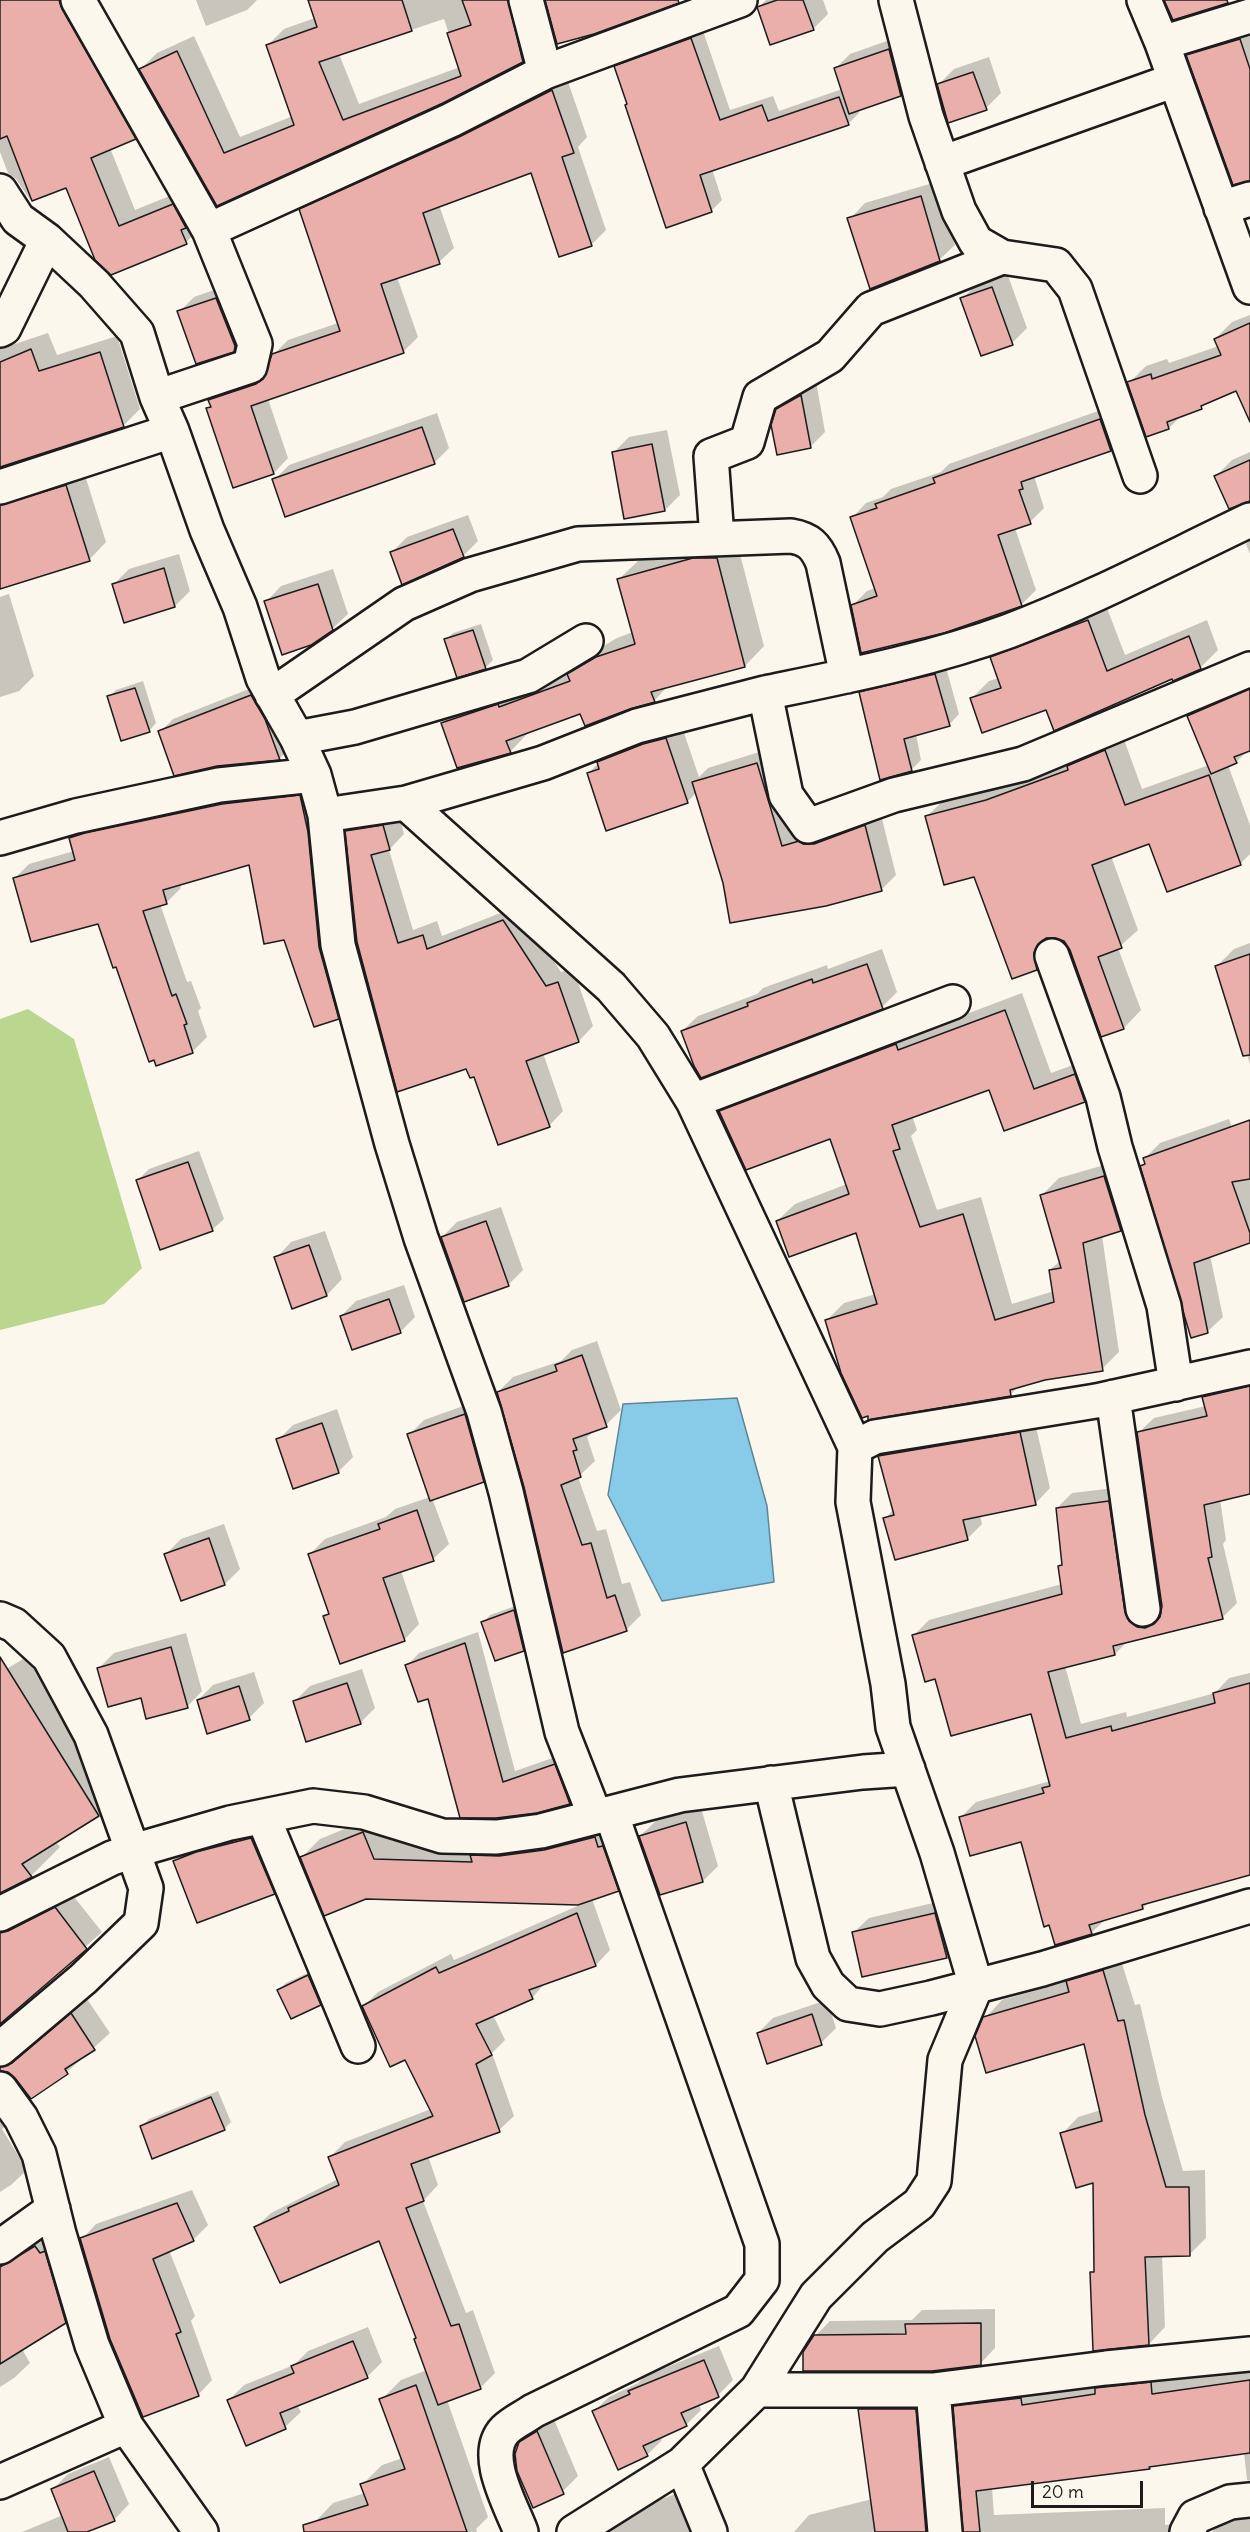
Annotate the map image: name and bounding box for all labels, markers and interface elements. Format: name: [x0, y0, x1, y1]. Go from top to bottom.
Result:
scale bar: [1034, 2469, 1146, 2507]
text: 20 m: [1042, 2480, 1084, 2503]

